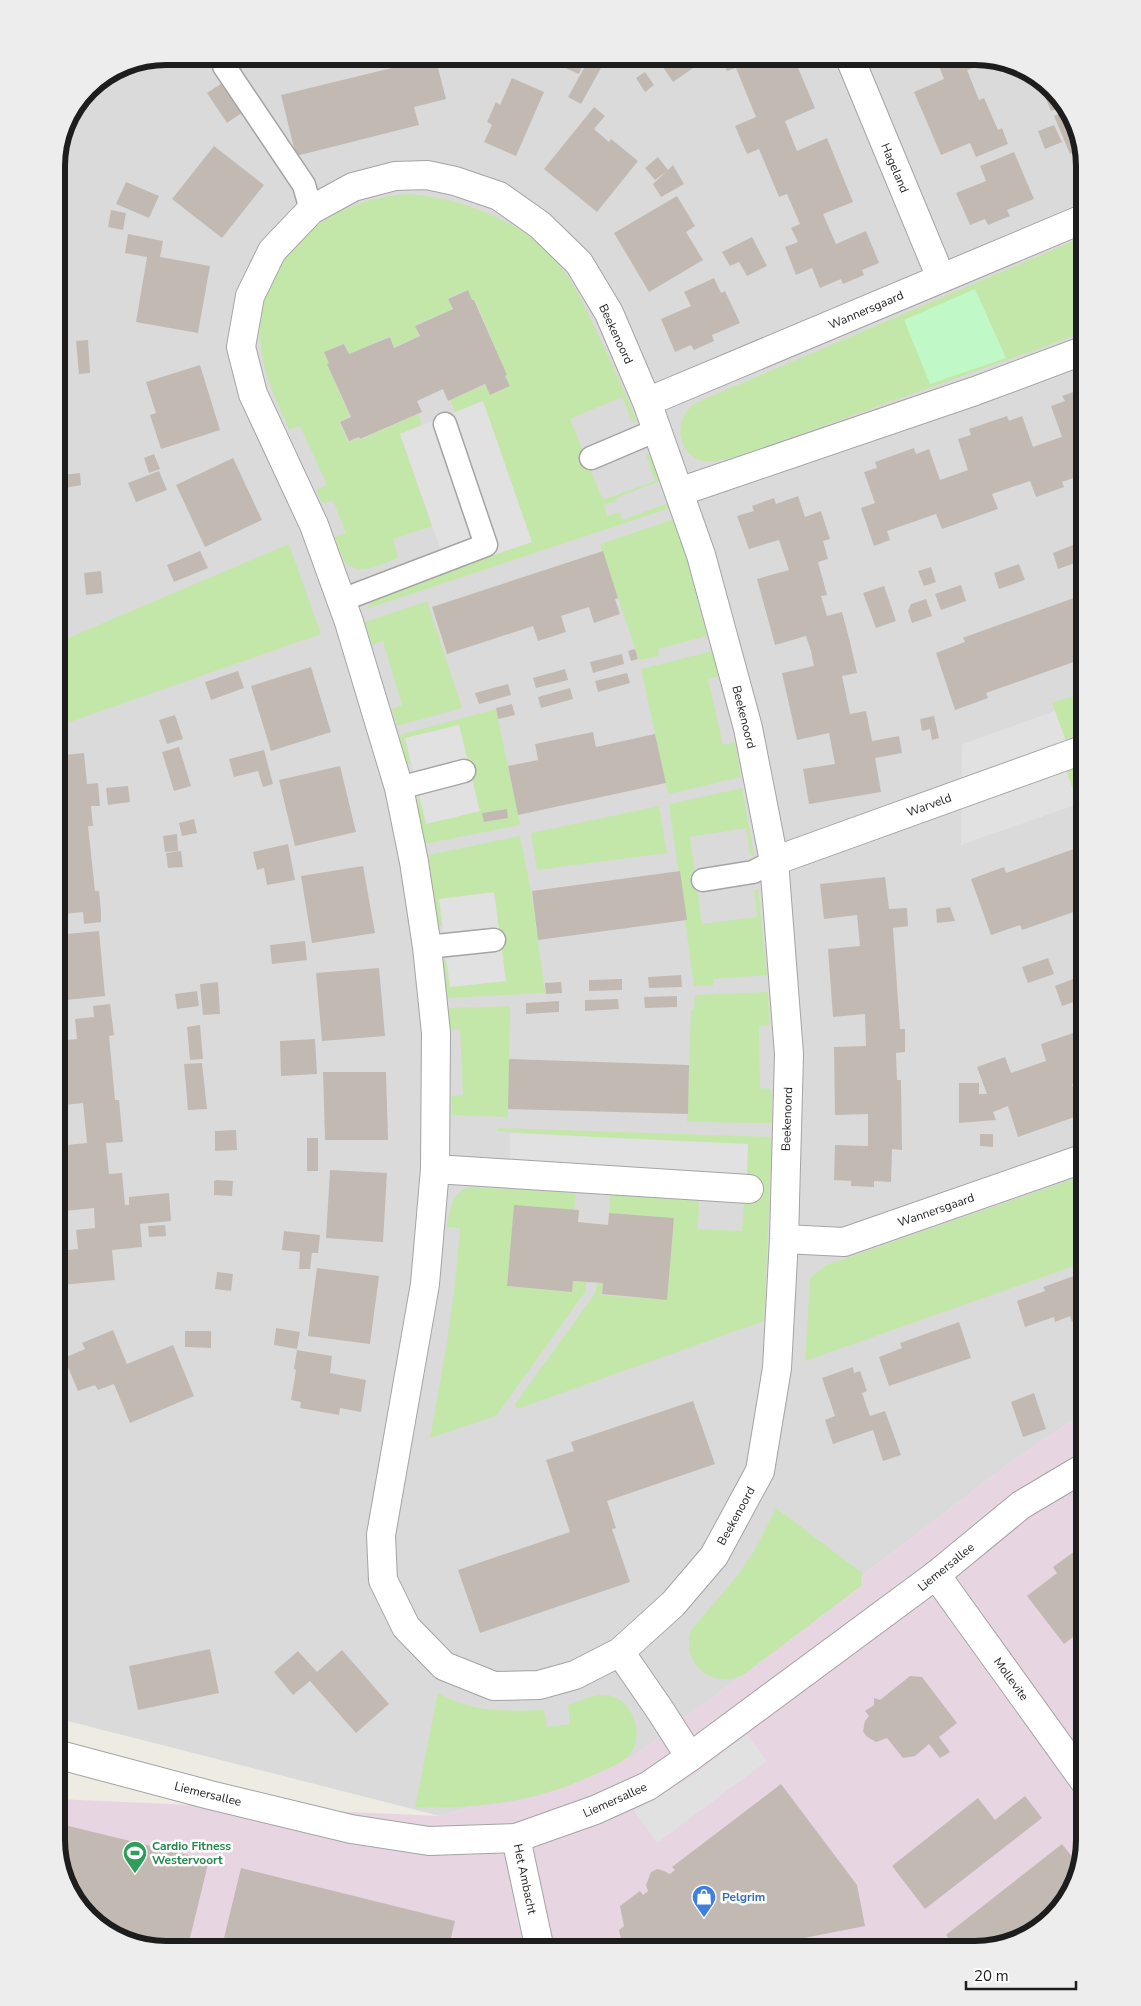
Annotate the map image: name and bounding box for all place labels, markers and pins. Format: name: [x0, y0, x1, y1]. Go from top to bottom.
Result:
place label: Cardio Fitness Westervoort: [152, 1838, 231, 1868]
sports icon: Cardio Fitness Westervoort: [122, 1840, 148, 1874]
shop icon: Pelgrim: [691, 1884, 717, 1918]
place label: Pelgrim: [722, 1889, 765, 1905]

